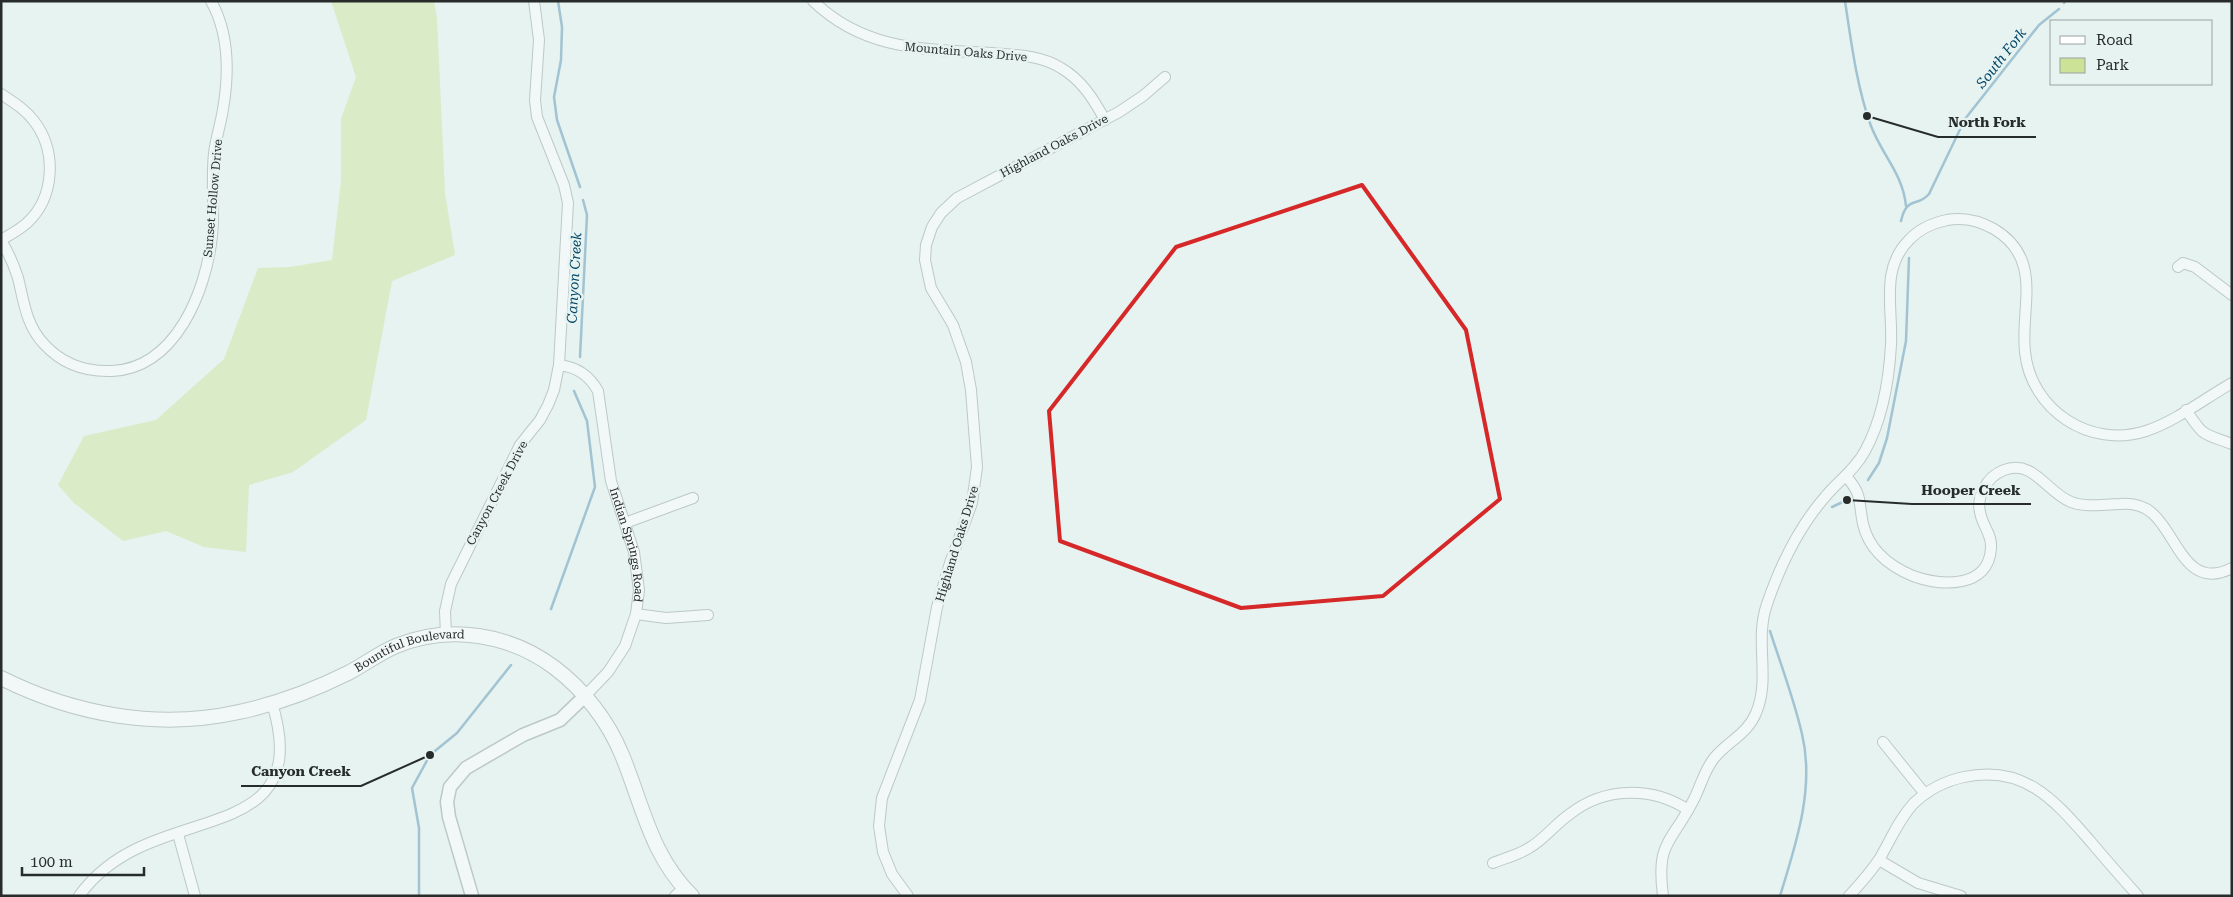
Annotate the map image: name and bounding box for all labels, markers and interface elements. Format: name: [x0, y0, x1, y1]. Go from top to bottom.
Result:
legend: [2050, 20, 2213, 85]
water label: South Fork: [1972, 24, 2030, 92]
text: Road: [2096, 31, 2133, 49]
street label: Mountain Oaks Drive: [904, 40, 1028, 64]
text: Park: [2096, 56, 2130, 74]
callout: North Fork: [1938, 108, 2036, 137]
street label: Highland Oaks Drive: [998, 111, 1111, 180]
text: North Fork: [1948, 114, 2026, 130]
street label: Sunset Hollow Drive: [201, 138, 225, 258]
water label: Canyon Creek: [564, 232, 584, 324]
street label: Canyon Creek Drive: [464, 438, 531, 548]
callout: Hooper Creek: [1912, 475, 2031, 504]
text: Hooper Creek: [1921, 482, 2021, 498]
street label: Highland Oaks Drive: [933, 484, 981, 604]
street label: Indian Springs Road: [607, 486, 646, 603]
street label: Bountiful Boulevard: [352, 627, 465, 675]
callout: Canyon Creek: [241, 757, 361, 786]
text: Canyon Creek: [251, 763, 351, 779]
scale bar: [22, 844, 145, 876]
text: 100 m: [30, 853, 73, 871]

